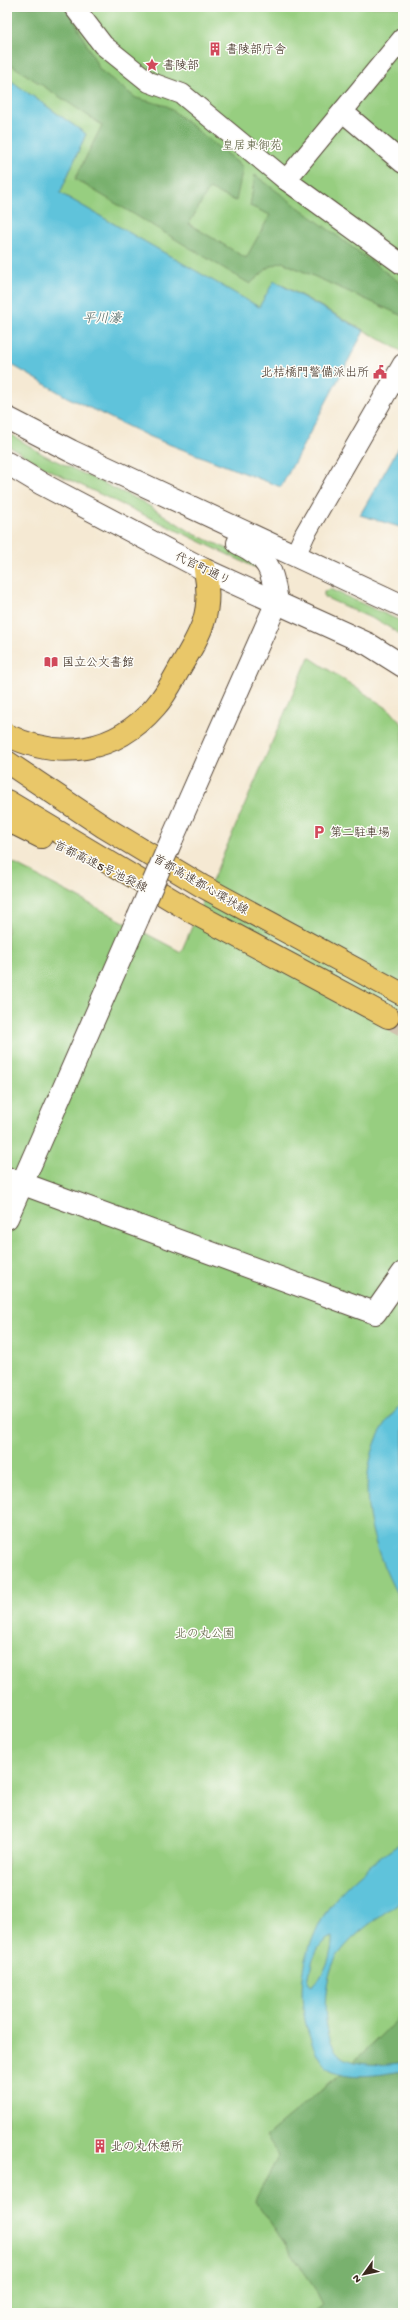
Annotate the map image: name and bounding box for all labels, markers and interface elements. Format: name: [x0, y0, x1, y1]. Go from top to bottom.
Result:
building icon: 書陵部庁舎: [207, 41, 223, 57]
place label: 書陵部庁舎: [226, 43, 286, 58]
place icon: 書陵部: [144, 57, 160, 73]
place label: 書陵部: [163, 59, 199, 74]
park label: 皇居東御苑: [222, 139, 282, 154]
water label: 平川濠: [82, 311, 123, 327]
public building icon: 北桔橋門警備派出所: [372, 364, 388, 380]
place label: 北桔橋門警備派出所: [261, 366, 369, 381]
street label: 代官町通り: [172, 549, 233, 589]
library icon: 国立公文書館: [43, 654, 59, 670]
place label: 国立公文書館: [62, 656, 134, 671]
parking icon: 第二駐車場: [311, 824, 327, 840]
place label: 第二駐車場: [330, 826, 390, 841]
street label: 首都高速5号池袋線: [51, 838, 150, 897]
street label: 首都高速都心環状線: [150, 852, 251, 919]
park label: 北の丸公園: [175, 1627, 235, 1642]
building icon: 北の丸休憩所: [92, 2138, 108, 2154]
place label: 北の丸休憩所: [111, 2140, 183, 2155]
north arrow: [344, 2254, 384, 2294]
text: N: [350, 2272, 364, 2285]

